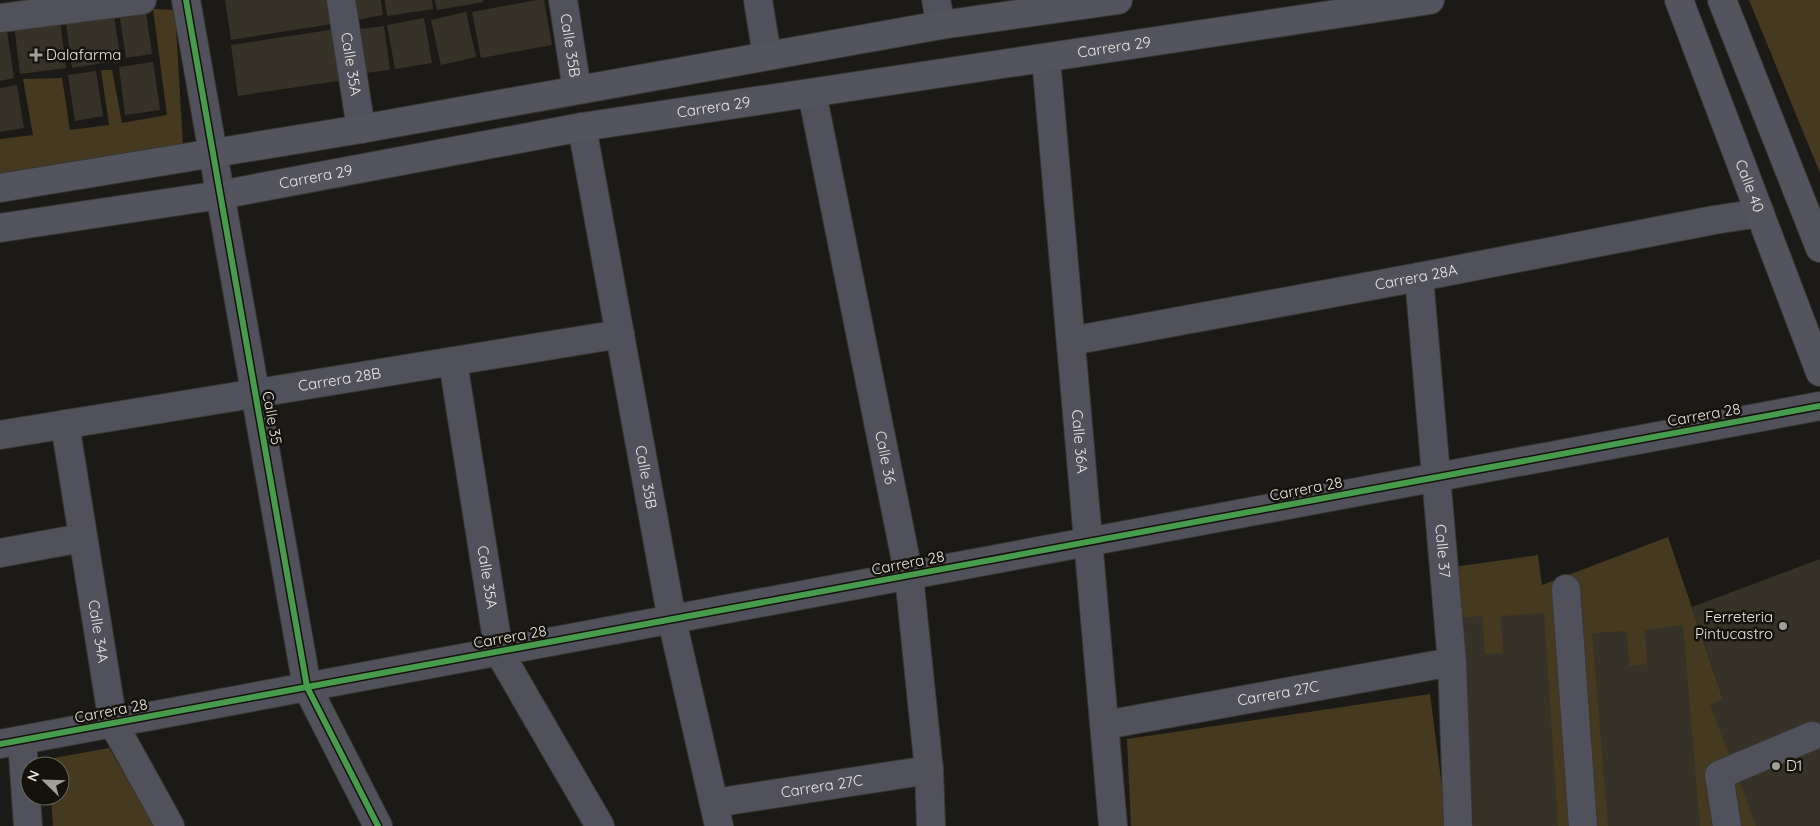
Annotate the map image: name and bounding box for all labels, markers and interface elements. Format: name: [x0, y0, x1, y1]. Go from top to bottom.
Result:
street label: Calle 35B: [556, 12, 585, 79]
street label: Calle 35A: [337, 31, 366, 98]
street label: Carrera 29: [1076, 32, 1152, 62]
place label: Dalafarma: [46, 45, 121, 64]
marker: Dalafarma: [30, 49, 42, 61]
street label: Carrera 29: [676, 92, 752, 122]
street label: Calle 40: [1731, 157, 1769, 215]
street label: Carrera 29: [278, 160, 354, 193]
street label: Carrera 28A: [1373, 260, 1459, 294]
street label: Carrera 28B: [297, 363, 382, 395]
street label: Calle 35: [258, 390, 287, 446]
street label: Carrera 28: [1666, 399, 1742, 430]
street label: Calle 36A: [1068, 409, 1092, 474]
street label: Calle 36: [871, 429, 900, 486]
street label: Calle 35B: [631, 444, 662, 511]
street label: Carrera 28: [1268, 472, 1344, 505]
street label: Calle 37: [1431, 523, 1455, 579]
street label: Calle 35A: [473, 544, 502, 611]
street label: Carrera 28: [870, 546, 946, 579]
street label: Calle 34A: [84, 598, 113, 665]
place label: Ferreteria Pintucastro: [1695, 607, 1773, 643]
marker: Ferreteria Pintucastro: [1777, 620, 1789, 632]
street label: Carrera 28: [472, 621, 548, 652]
street label: Carrera 27C: [1236, 676, 1321, 710]
street label: Carrera 28: [73, 694, 149, 727]
north arrow: [20, 756, 70, 806]
place label: D1: [1786, 756, 1802, 775]
marker: D1: [1770, 760, 1782, 772]
text: N: [23, 768, 43, 784]
street label: Carrera 27C: [779, 770, 864, 802]

